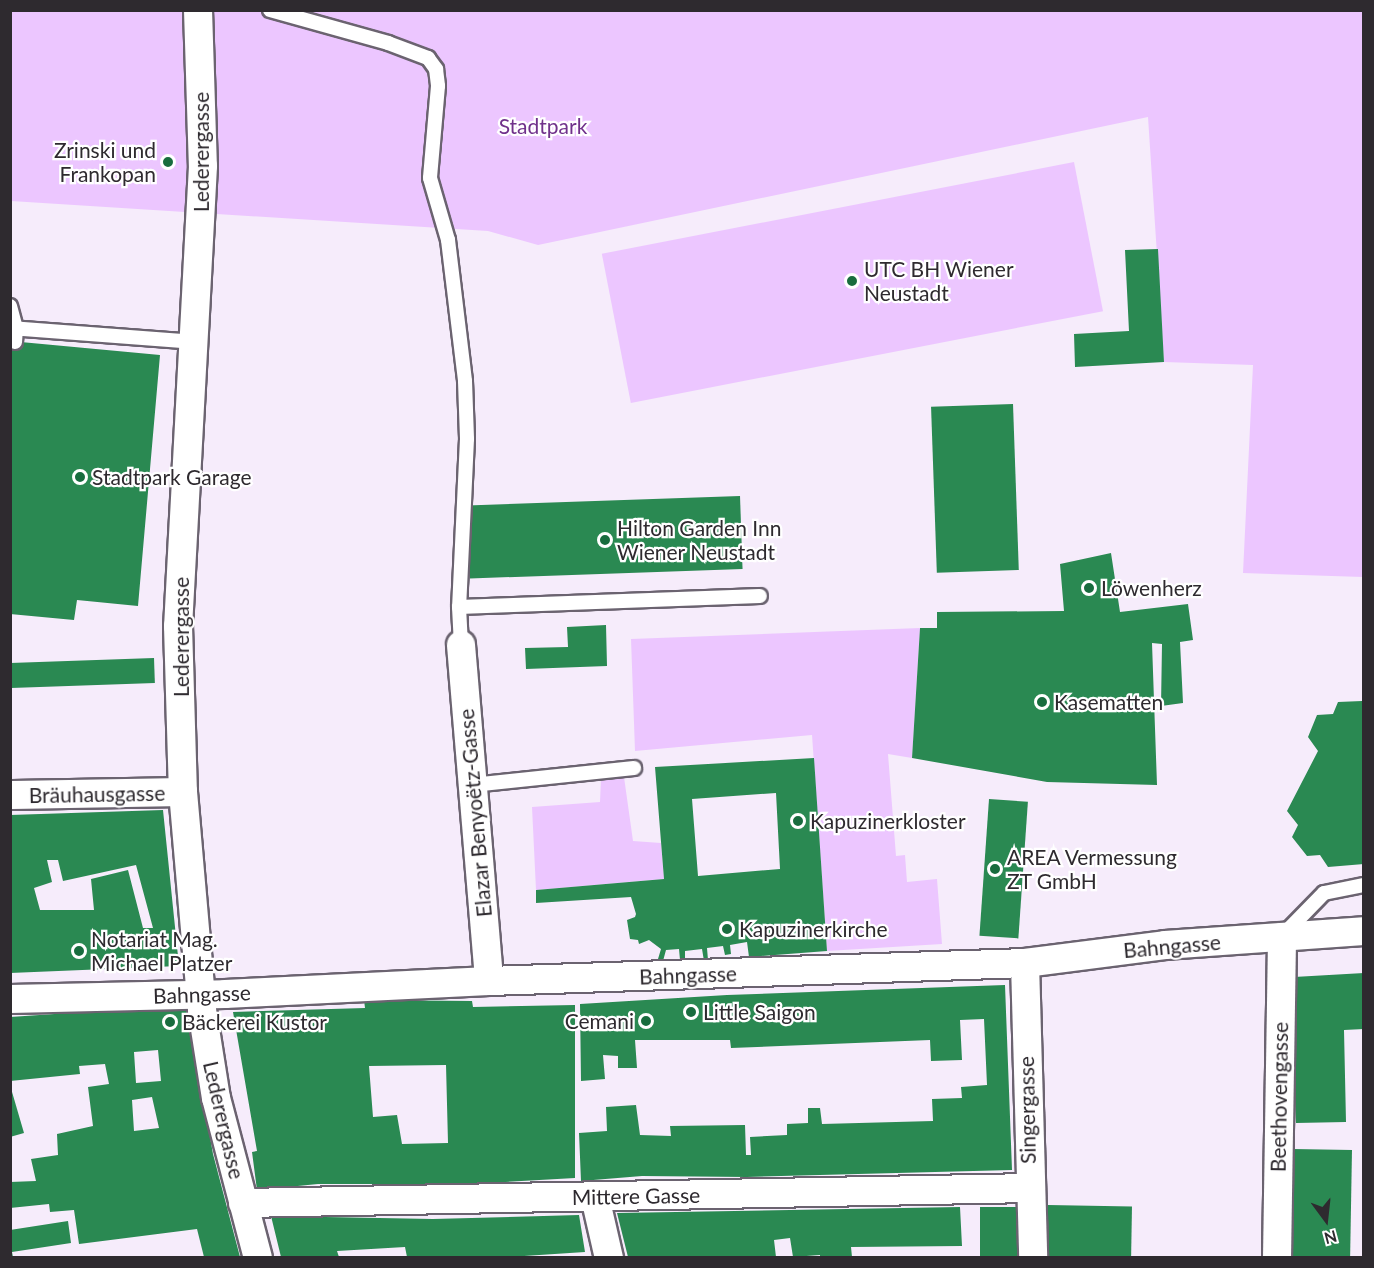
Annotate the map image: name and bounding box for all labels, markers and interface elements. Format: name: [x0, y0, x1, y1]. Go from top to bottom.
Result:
street label: Lederergasse: [188, 92, 214, 212]
park label: Stadtpark: [499, 113, 587, 139]
place label: Zrinski und Frankopan: [54, 137, 156, 187]
marker: Zrinski und Frankopan: [161, 155, 175, 169]
place label: UTC BH Wiener Neustadt: [864, 256, 1014, 306]
marker: UTC BH Wiener Neustadt: [845, 274, 859, 288]
place label: Stadtpark Garage: [92, 464, 252, 490]
marker: Stadtpark Garage: [73, 470, 87, 484]
place label: Hilton Garden Inn Wiener Neustadt: [617, 515, 781, 565]
marker: Hilton Garden Inn Wiener Neustadt: [598, 533, 612, 547]
place label: Löwenherz: [1101, 575, 1202, 601]
street label: Lederergasse: [168, 577, 194, 697]
marker: Löwenherz: [1082, 581, 1096, 595]
place label: Kasematten: [1054, 689, 1163, 715]
marker: Kasematten: [1035, 695, 1049, 709]
street label: Elazar Benyoëtz-Gasse: [453, 708, 497, 918]
street label: Bräuhausgasse: [29, 780, 165, 808]
place label: Kapuzinerkloster: [810, 808, 966, 834]
marker: Kapuzinerkloster: [791, 814, 805, 828]
place label: AREA Vermessung ZT GmbH: [1007, 844, 1178, 894]
marker: AREA Vermessung ZT GmbH: [988, 862, 1002, 876]
place label: Kapuzinerkirche: [739, 916, 888, 942]
marker: Kapuzinerkirche: [720, 922, 734, 936]
place label: Notariat Mag. Michael Platzer: [91, 926, 232, 976]
street label: Bahngasse: [1122, 929, 1222, 963]
marker: Notariat Mag. Michael Platzer: [72, 944, 86, 958]
street label: Bahngasse: [639, 961, 737, 989]
street label: Bahngasse: [153, 980, 251, 1008]
place label: Little Saigon: [703, 999, 816, 1025]
marker: Little Saigon: [684, 1005, 698, 1019]
place label: Cemani: [565, 1008, 634, 1034]
place label: Bäckerei Kustor: [182, 1009, 327, 1035]
marker: Cemani: [639, 1014, 653, 1028]
marker: Bäckerei Kustor: [163, 1015, 177, 1029]
street label: Beethovengasse: [1265, 1022, 1293, 1172]
street label: Singergasse: [1013, 1056, 1041, 1164]
street label: Lederergasse: [198, 1059, 250, 1181]
street label: Mittere Gasse: [572, 1182, 700, 1210]
north arrow: [1296, 1190, 1356, 1250]
text: N: [1322, 1227, 1339, 1249]

